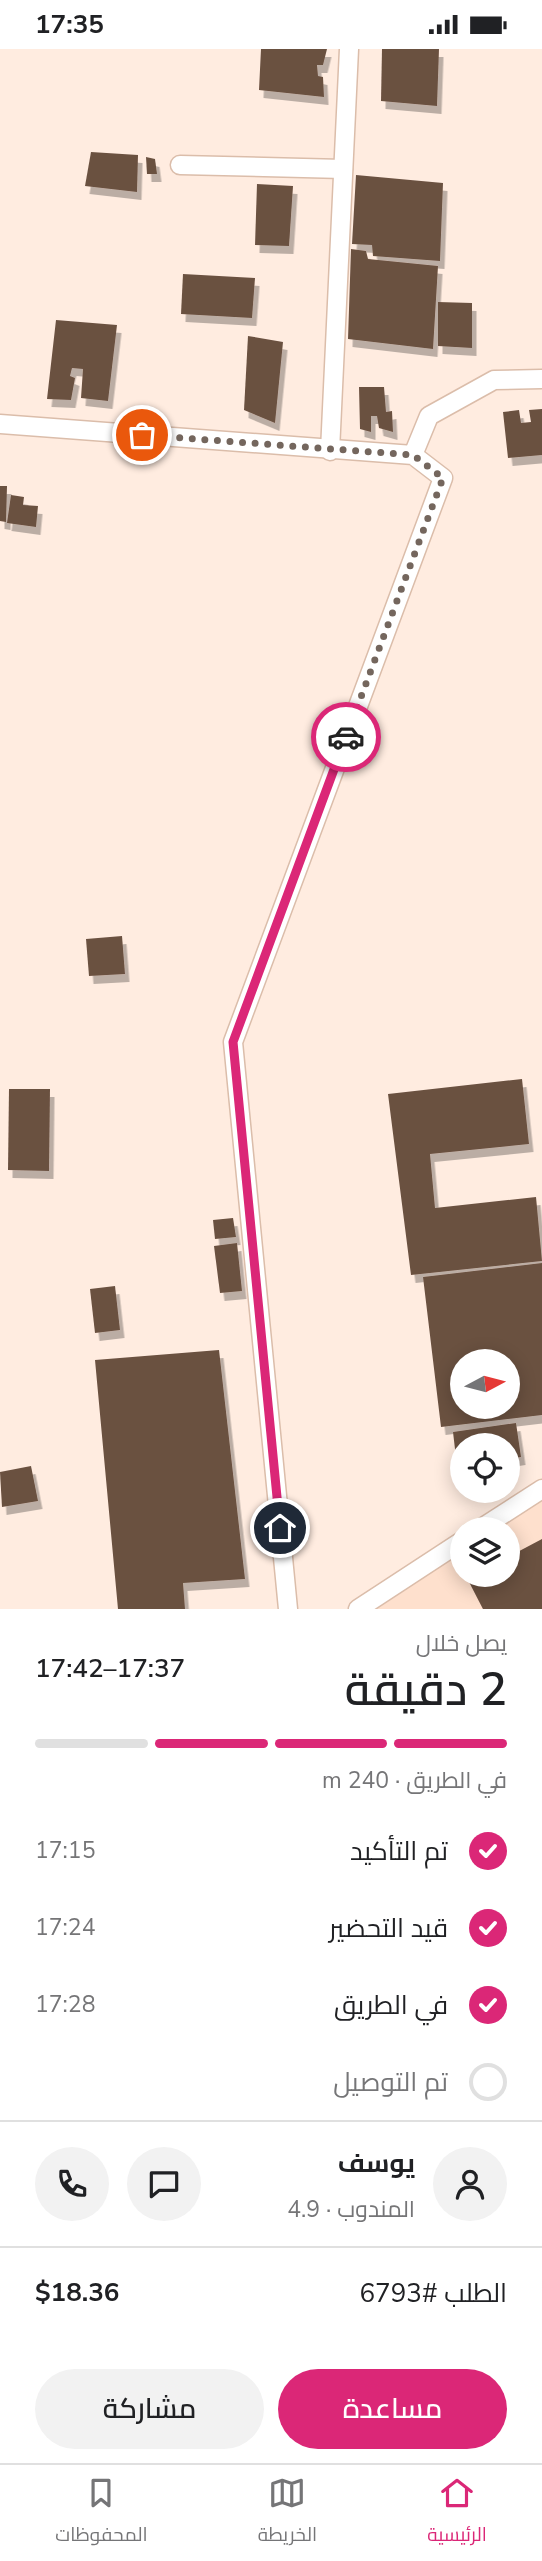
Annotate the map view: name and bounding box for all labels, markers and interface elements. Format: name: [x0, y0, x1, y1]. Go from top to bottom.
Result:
text: 17:35: [35, 7, 104, 42]
pin: [112, 405, 172, 465]
icon: bag: [123, 416, 161, 454]
courier: [311, 702, 381, 772]
icon: car: [327, 718, 365, 756]
north arrow: [450, 1349, 520, 1419]
map controls: [450, 1349, 520, 1587]
button: locate: [450, 1433, 520, 1503]
pin: [250, 1498, 310, 1558]
icon: home: [261, 1509, 299, 1547]
button: layers: [450, 1517, 520, 1587]
text: يصل خلال: [416, 1628, 507, 1659]
text: 17:37–17:42: [35, 1651, 185, 1686]
text: 2 دقيقة: [345, 1658, 507, 1721]
text: في الطريق · 240 m: [322, 1765, 507, 1796]
icon: check: [469, 1832, 507, 1870]
text: تم التأكيد: [350, 1834, 448, 1869]
text: 17:15: [35, 1835, 95, 1866]
icon: check: [469, 1909, 507, 1947]
text: قيد التحضير: [329, 1911, 448, 1946]
text: 17:24: [35, 1912, 95, 1943]
icon: check: [469, 1986, 507, 2024]
text: في الطريق: [334, 1988, 448, 2023]
text: 17:28: [35, 1989, 95, 2020]
text: تم التوصيل: [333, 2065, 448, 2100]
text: يوسف: [338, 2146, 415, 2181]
button: phone: [35, 2147, 109, 2221]
button: chat: [127, 2147, 201, 2221]
button: person: [433, 2147, 507, 2221]
text: المندوب · 4.9: [287, 2194, 415, 2225]
text: $18.36: [35, 2275, 119, 2310]
text: الطلب #6793: [359, 2276, 507, 2311]
button: مشاركة: [35, 2369, 264, 2449]
button: مساعدة: [278, 2369, 507, 2449]
tab: المحفوظات: [55, 2474, 148, 2552]
tab: الخريطة: [258, 2474, 317, 2552]
tab: الرئيسية: [427, 2474, 487, 2552]

